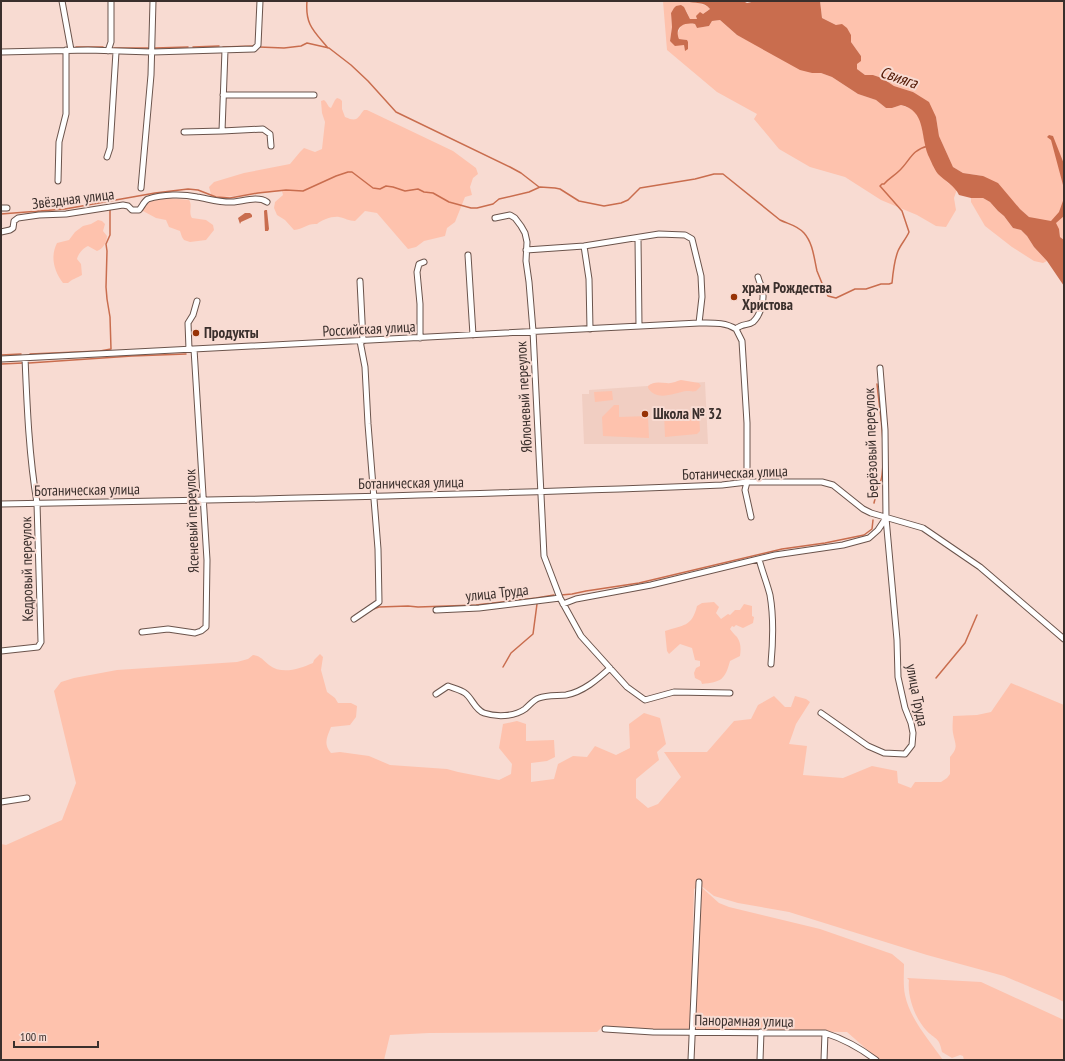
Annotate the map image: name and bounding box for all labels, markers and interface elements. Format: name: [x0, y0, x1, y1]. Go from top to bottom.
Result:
water label: Свияга: [878, 61, 922, 93]
street label: Звёздная улица: [31, 184, 115, 213]
place label: храм Рождества Христова: [742, 278, 832, 314]
marker: храм Рождества Христова: [729, 292, 739, 302]
street label: Российская улица: [322, 317, 416, 340]
place label: Продукты: [204, 323, 259, 342]
marker: Продукты: [191, 328, 201, 338]
street label: Яблоневый переулок: [511, 341, 536, 453]
street label: Берёзовый переулок: [859, 387, 882, 498]
place label: Школа № 32: [653, 404, 722, 423]
marker: Школа № 32: [640, 409, 650, 419]
street label: Ботаническая улица: [682, 461, 788, 484]
street label: Ясеневый переулок: [180, 469, 203, 573]
street label: Ботаническая улица: [358, 472, 464, 493]
street label: Ботаническая улица: [34, 479, 140, 500]
street label: Кедровый переулок: [16, 516, 37, 622]
street label: улица Труда: [464, 580, 529, 605]
street label: улица Труда: [902, 662, 933, 728]
street label: Панорамная улица: [694, 1010, 794, 1031]
scale bar: [14, 1023, 98, 1049]
text: 100 m: [20, 1029, 47, 1044]

